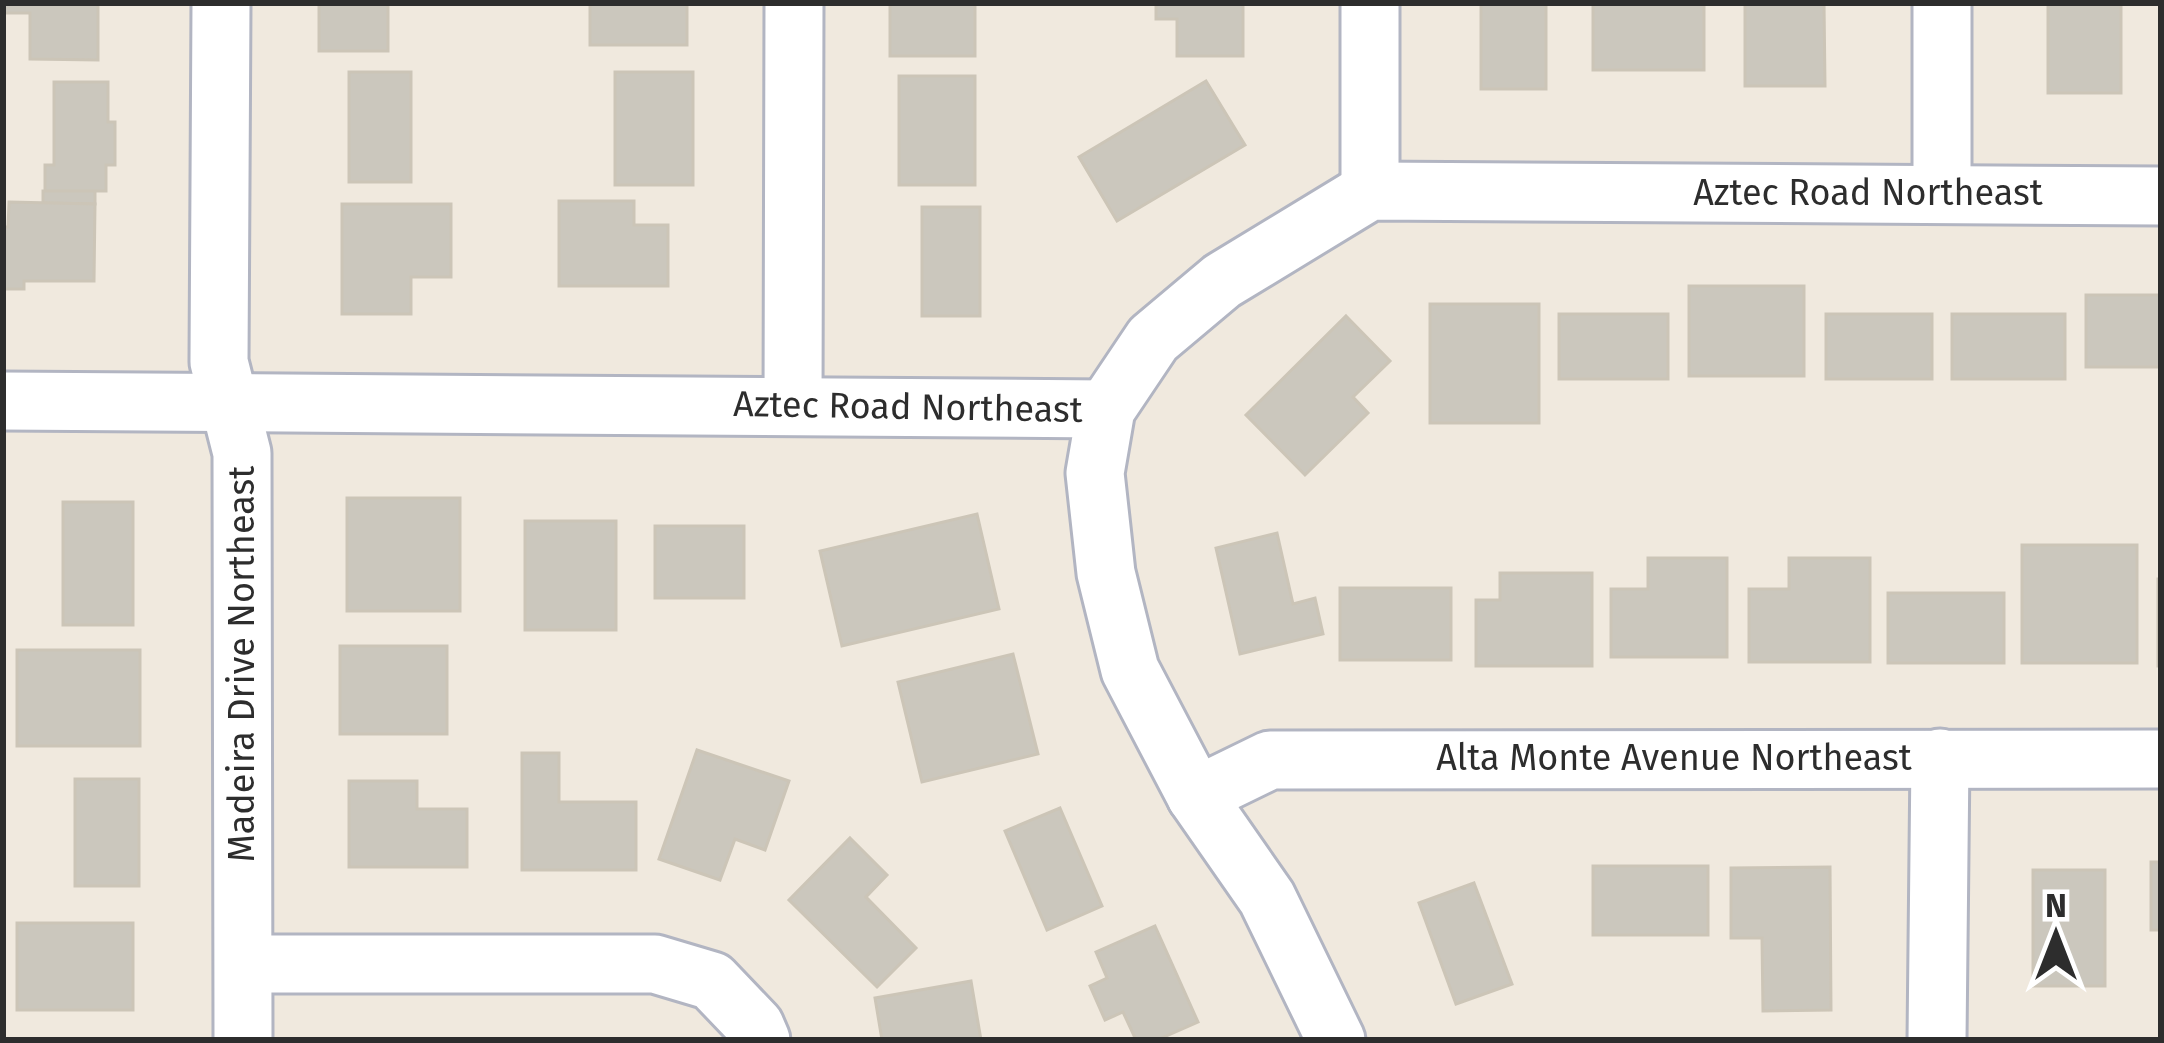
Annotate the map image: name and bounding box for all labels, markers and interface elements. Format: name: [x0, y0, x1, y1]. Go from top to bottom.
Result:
street label: Aztec Road Northeast: [1693, 171, 2043, 215]
street label: Aztec Road Northeast: [733, 382, 1083, 432]
street label: Madeira Drive Northeast: [220, 466, 264, 862]
street label: Alta Monte Avenue Northeast: [1436, 736, 1912, 780]
north arrow: [1996, 875, 2116, 995]
text: N: [2045, 886, 2067, 926]

